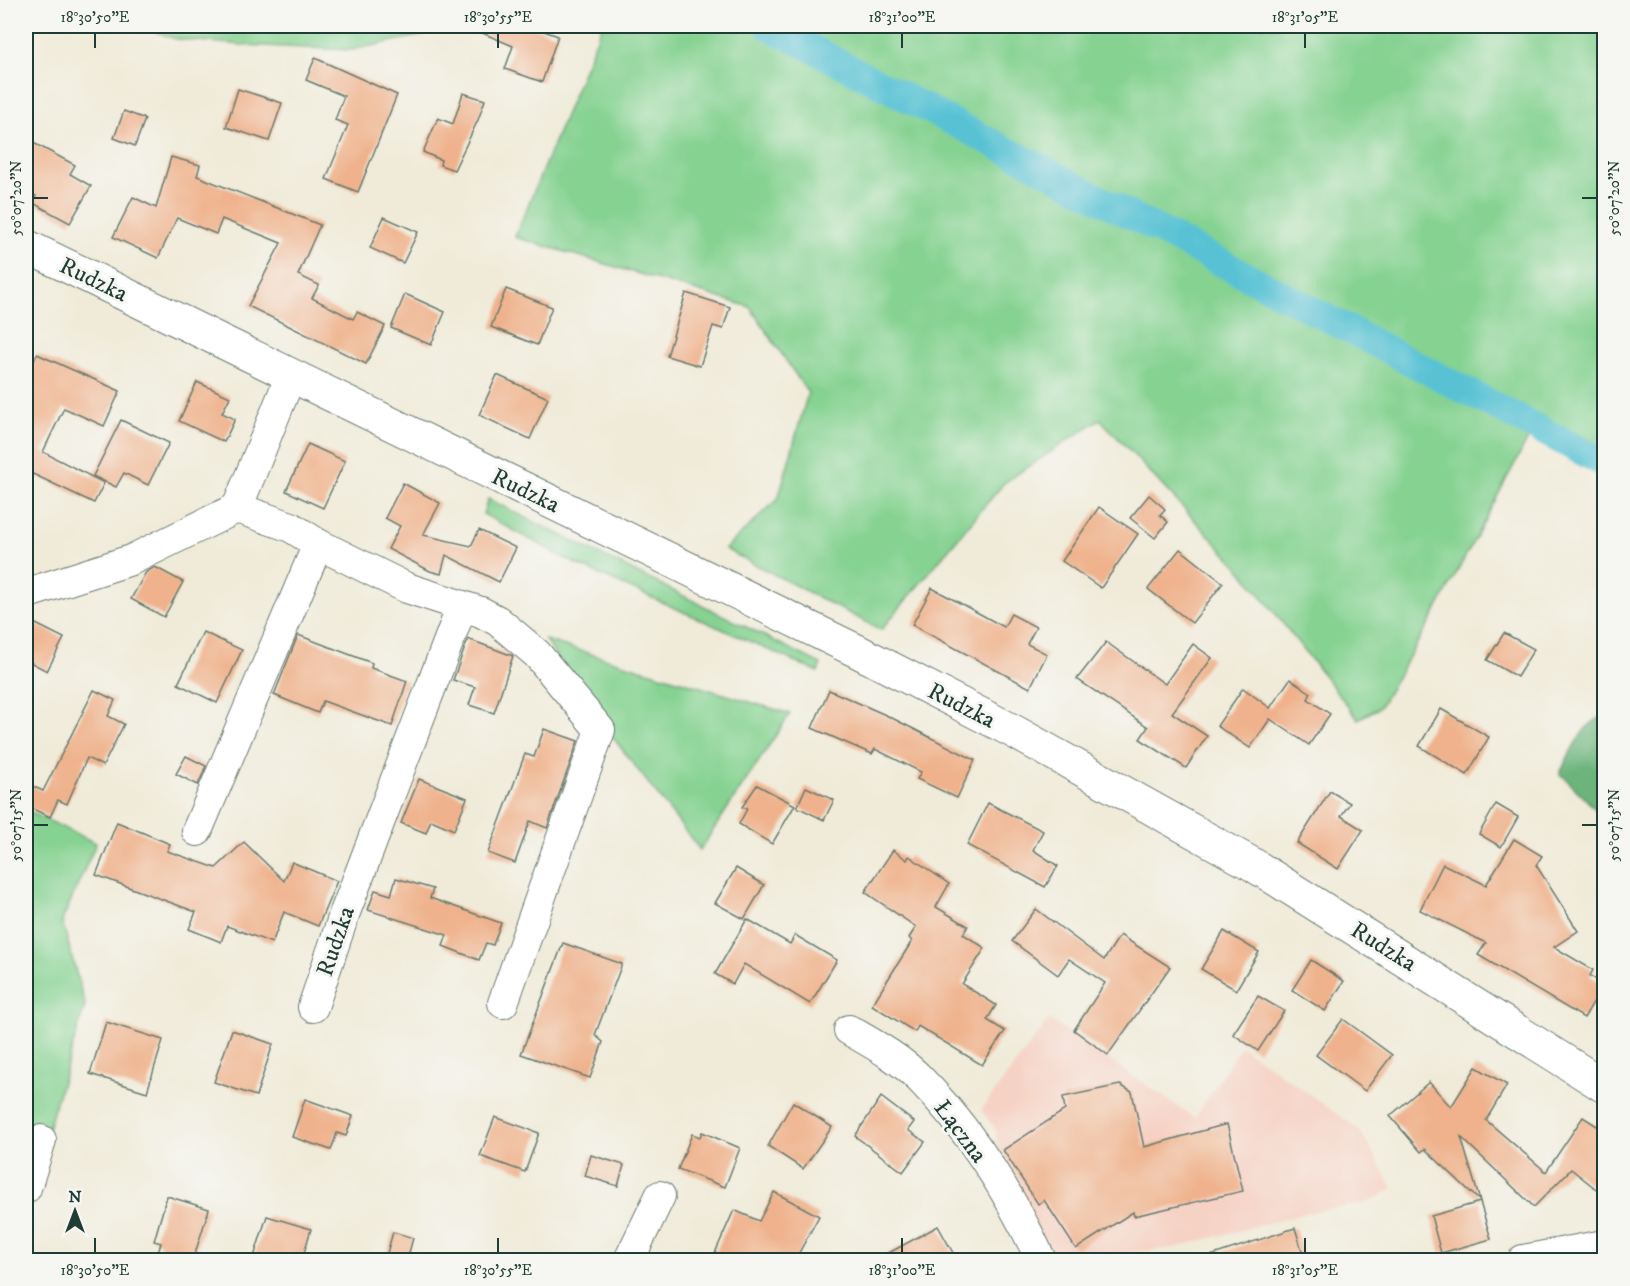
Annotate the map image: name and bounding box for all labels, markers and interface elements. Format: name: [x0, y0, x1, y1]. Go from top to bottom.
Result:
text: 18°30'50"E: [61, 8, 130, 27]
text: 18°30'55"E: [464, 8, 533, 27]
text: 18°31'00"E: [869, 8, 936, 27]
text: 18°31'05"E: [1272, 8, 1339, 27]
text: 50°07'20"N: [7, 160, 26, 236]
text: 50°07'20"N: [1605, 160, 1624, 236]
street label: Rudzka: [55, 251, 133, 310]
street label: Rudzka: [487, 462, 565, 521]
street label: Rudzka: [923, 676, 1001, 736]
text: 50°07'15"N: [7, 789, 26, 861]
text: 50°07'15"N: [1605, 789, 1624, 861]
street label: Rudzka: [310, 902, 362, 980]
street label: Rudzka: [1345, 915, 1423, 979]
street label: Łączna: [927, 1094, 994, 1170]
north arrow: [45, 1181, 105, 1241]
text: N: [68, 1187, 82, 1207]
text: 18°30'50"E: [61, 1261, 130, 1280]
text: 18°30'55"E: [464, 1261, 533, 1280]
text: 18°31'00"E: [869, 1261, 936, 1280]
text: 18°31'05"E: [1272, 1261, 1339, 1280]

